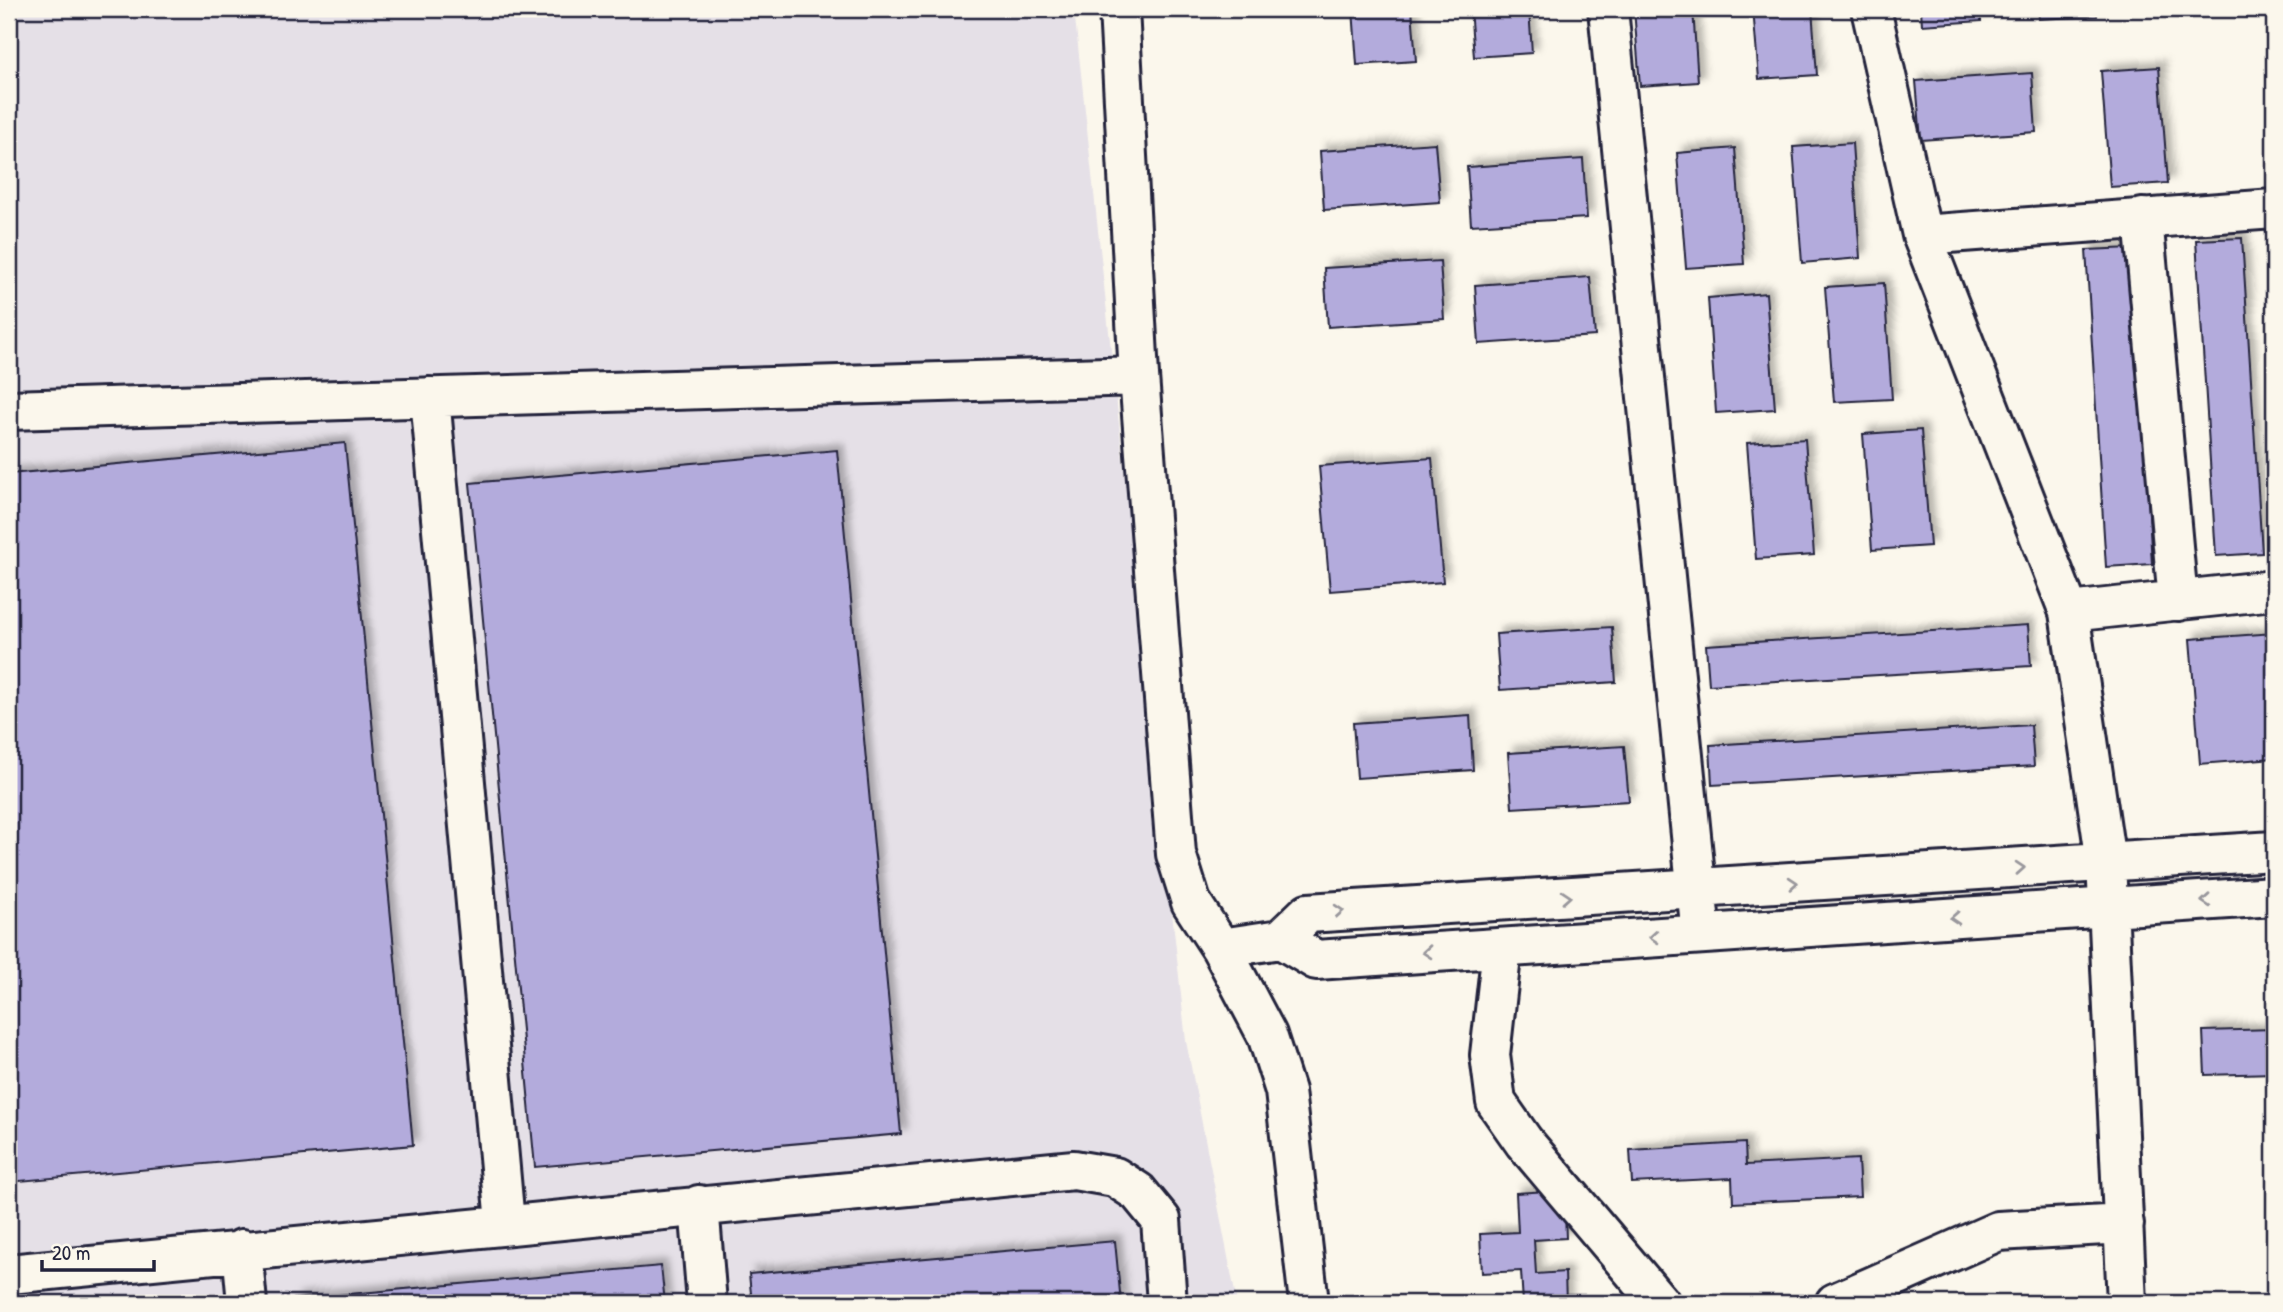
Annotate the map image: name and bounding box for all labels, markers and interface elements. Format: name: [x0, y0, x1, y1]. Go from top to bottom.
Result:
one-way arrow: [2015, 860, 2026, 875]
one-way arrow: [1788, 875, 1799, 890]
one-way arrow: [1561, 890, 1572, 905]
one-way arrow: [2200, 893, 2211, 908]
one-way arrow: [1334, 904, 1345, 919]
one-way arrow: [1949, 910, 1960, 925]
one-way arrow: [1649, 930, 1660, 945]
one-way arrow: [1422, 945, 1433, 960]
scale bar: [42, 1228, 154, 1272]
text: 20 m: [52, 1238, 90, 1267]

